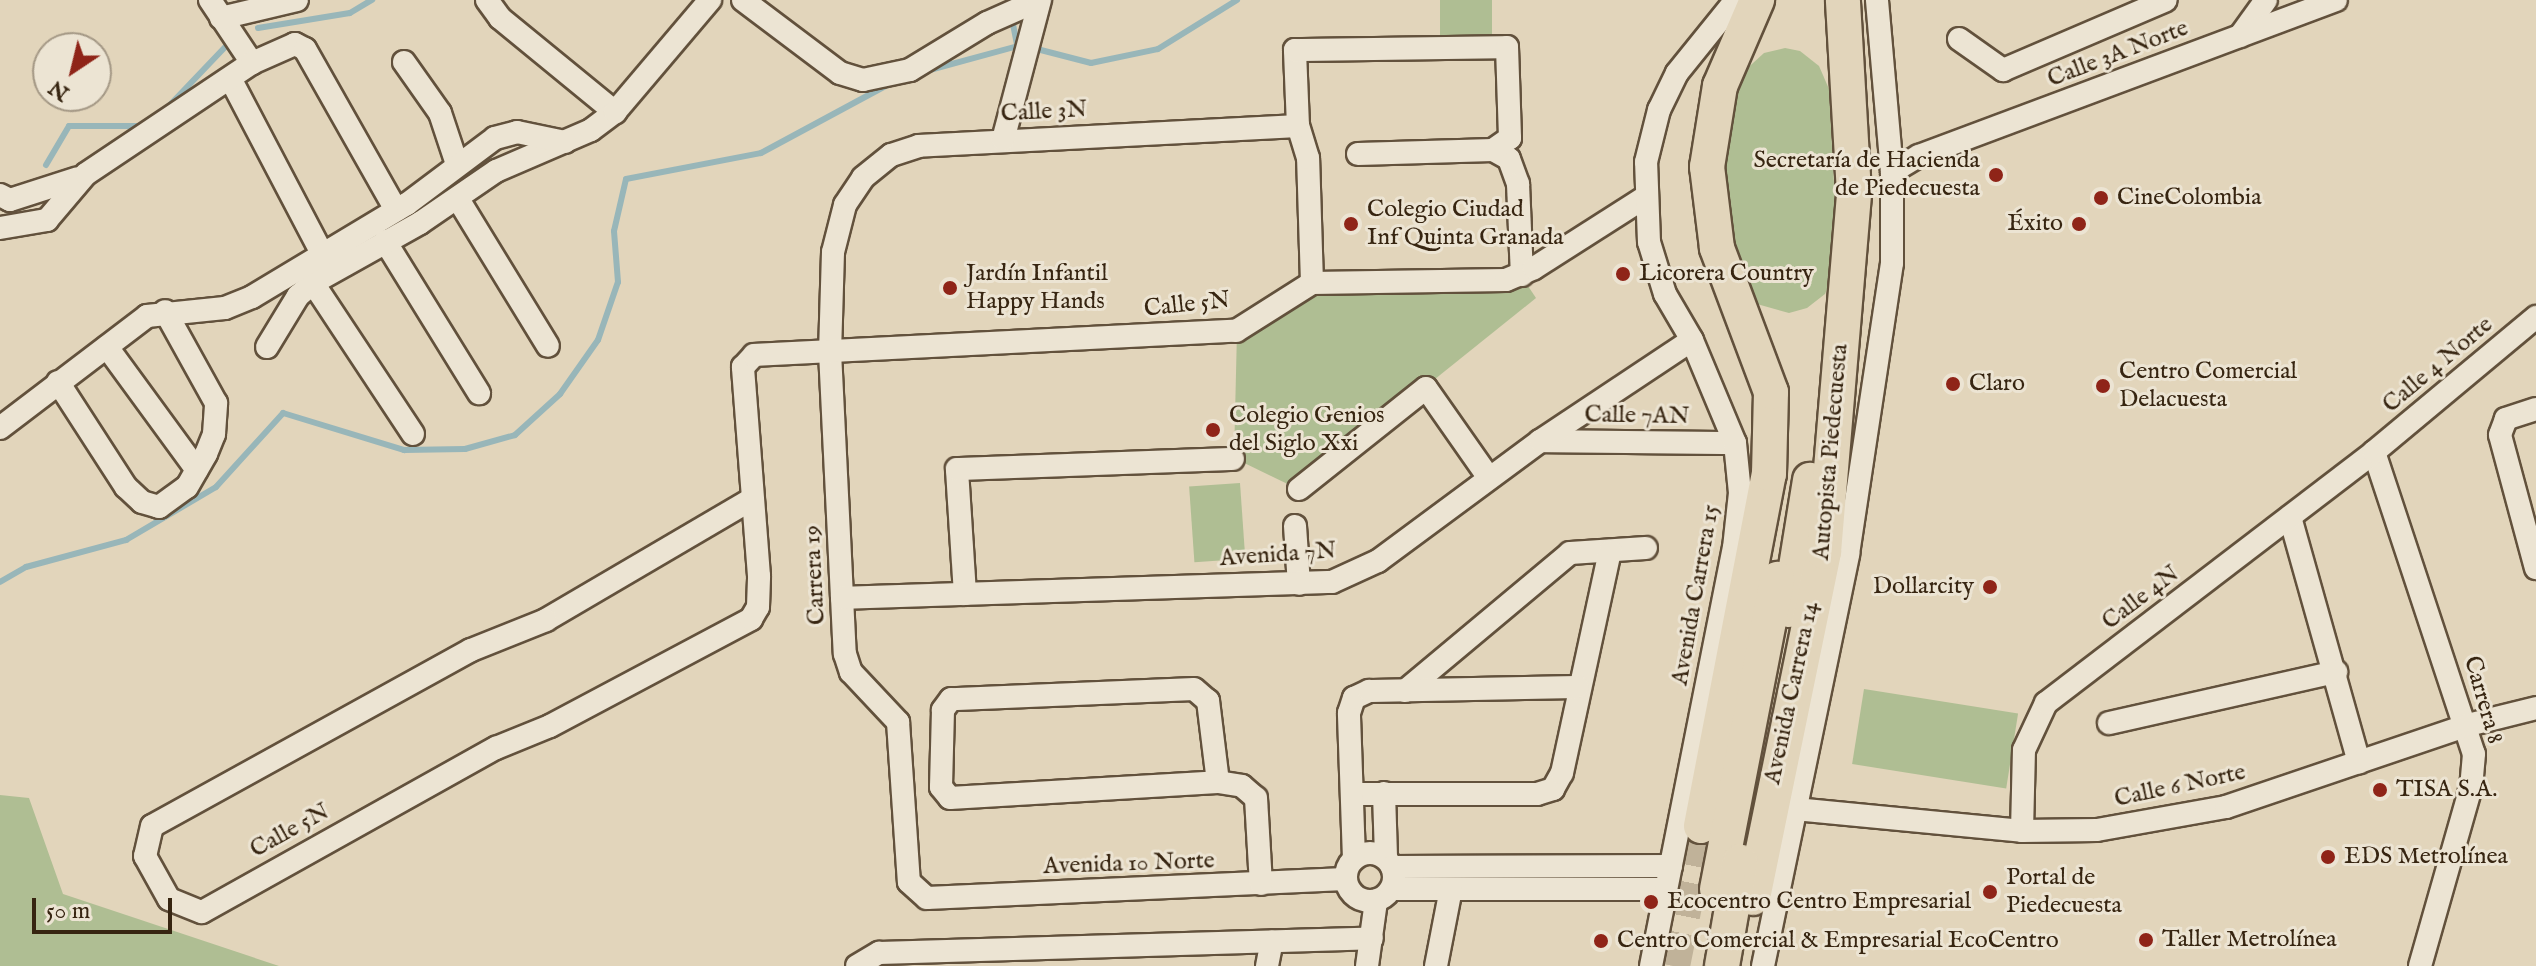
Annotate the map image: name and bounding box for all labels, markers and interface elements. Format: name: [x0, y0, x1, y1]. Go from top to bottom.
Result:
street label: Calle 3A Norte: [2044, 14, 2192, 94]
north arrow: [32, 32, 112, 112]
text: N: [44, 73, 75, 107]
street label: Calle 3N: [1000, 95, 1088, 129]
place label: Secretaría de Hacienda de Piedecuesta: [1753, 147, 1980, 203]
marker: Secretaría de Hacienda de Piedecuesta: [1987, 166, 2005, 184]
place label: CineColombia: [2117, 184, 2262, 212]
marker: CineColombia: [2092, 189, 2110, 207]
place label: Colegio Ciudad Inf Quinta Granada: [1367, 196, 1564, 252]
place label: Éxito: [2007, 210, 2063, 238]
marker: Colegio Ciudad Inf Quinta Granada: [1342, 215, 1360, 233]
marker: Éxito: [2070, 215, 2088, 233]
place label: Jardín Infantil Happy Hands: [966, 260, 1108, 316]
place label: Licorera Country: [1639, 260, 1814, 288]
marker: Licorera Country: [1614, 265, 1632, 283]
marker: Jardín Infantil Happy Hands: [941, 279, 959, 297]
street label: Calle 5N: [1143, 286, 1231, 324]
street label: Calle 4 Norte: [2377, 311, 2499, 419]
street label: Autopista Piedecuesta: [1807, 343, 1855, 561]
place label: Centro Comercial Delacuesta: [2119, 358, 2297, 414]
place label: Claro: [1969, 370, 2025, 398]
marker: Claro: [1944, 375, 1962, 393]
marker: Centro Comercial Delacuesta: [2094, 377, 2112, 395]
street label: Calle 7AN: [1584, 401, 1690, 431]
place label: Colegio Genios del Siglo Xxi: [1229, 402, 1385, 458]
marker: Colegio Genios del Siglo Xxi: [1204, 421, 1222, 439]
street label: Avenida Carrera 15: [1666, 502, 1726, 688]
street label: Carrera 19: [798, 524, 832, 626]
street label: Avenida 7N: [1219, 537, 1337, 573]
street label: Calle 4N: [2097, 560, 2185, 636]
place label: Dollarcity: [1873, 573, 1974, 601]
marker: Dollarcity: [1981, 578, 1999, 596]
street label: Avenida Carrera 14: [1759, 599, 1825, 787]
street label: Carrera 8: [2457, 653, 2509, 747]
street label: Calle 6 Norte: [2112, 758, 2248, 814]
place label: TISA S.A.: [2396, 776, 2497, 804]
marker: TISA S.A.: [2371, 781, 2389, 799]
street label: Calle 5N: [245, 797, 335, 865]
place label: EDS Metrolínea: [2344, 843, 2508, 871]
street label: Avenida 10 Norte: [1043, 847, 1215, 881]
marker: EDS Metrolínea: [2319, 848, 2337, 866]
place label: Portal de Piedecuesta: [2006, 864, 2122, 920]
scale bar: [36, 882, 176, 932]
marker: Portal de Piedecuesta: [1981, 883, 1999, 901]
place label: Ecocentro Centro Empresarial: [1667, 888, 1971, 916]
marker: Ecocentro Centro Empresarial: [1642, 893, 1660, 911]
text: 50 m: [46, 896, 90, 927]
place label: Taller Metrolínea: [2162, 926, 2337, 954]
place label: Centro Comercial & Empresarial EcoCentro: [1617, 927, 2059, 955]
marker: Taller Metrolínea: [2137, 931, 2155, 949]
marker: Centro Comercial & Empresarial EcoCentro: [1592, 932, 1610, 950]

